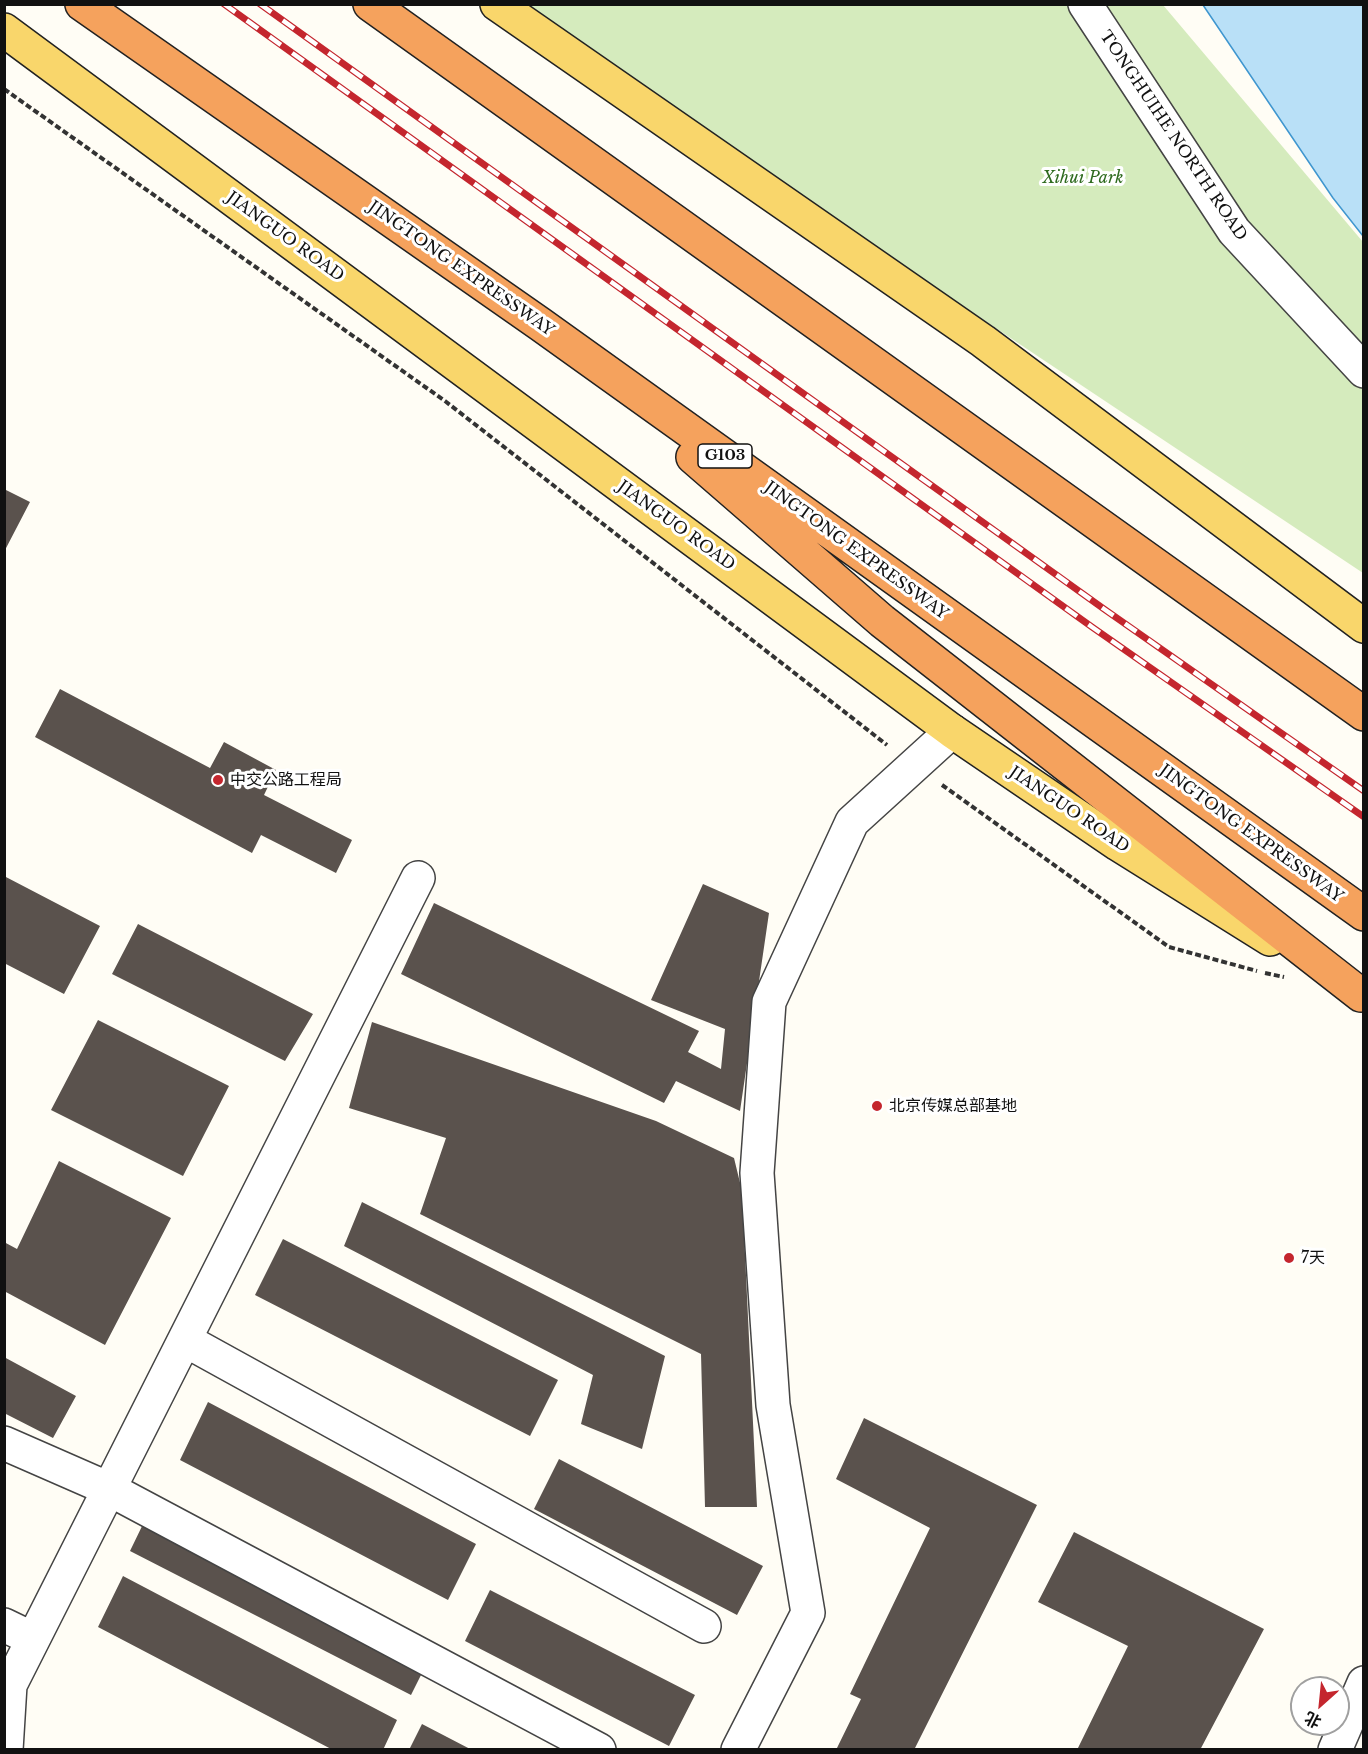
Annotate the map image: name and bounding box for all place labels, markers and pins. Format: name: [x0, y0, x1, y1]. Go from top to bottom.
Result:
place label: 中交公路工程局: [230, 770, 342, 790]
marker: 中交公路工程局: [211, 773, 225, 787]
place label: 北京传媒总部基地: [889, 1096, 1017, 1116]
marker: 北京传媒总部基地: [870, 1099, 884, 1113]
place label: 7天: [1301, 1248, 1325, 1268]
marker: 7天: [1282, 1251, 1296, 1265]

